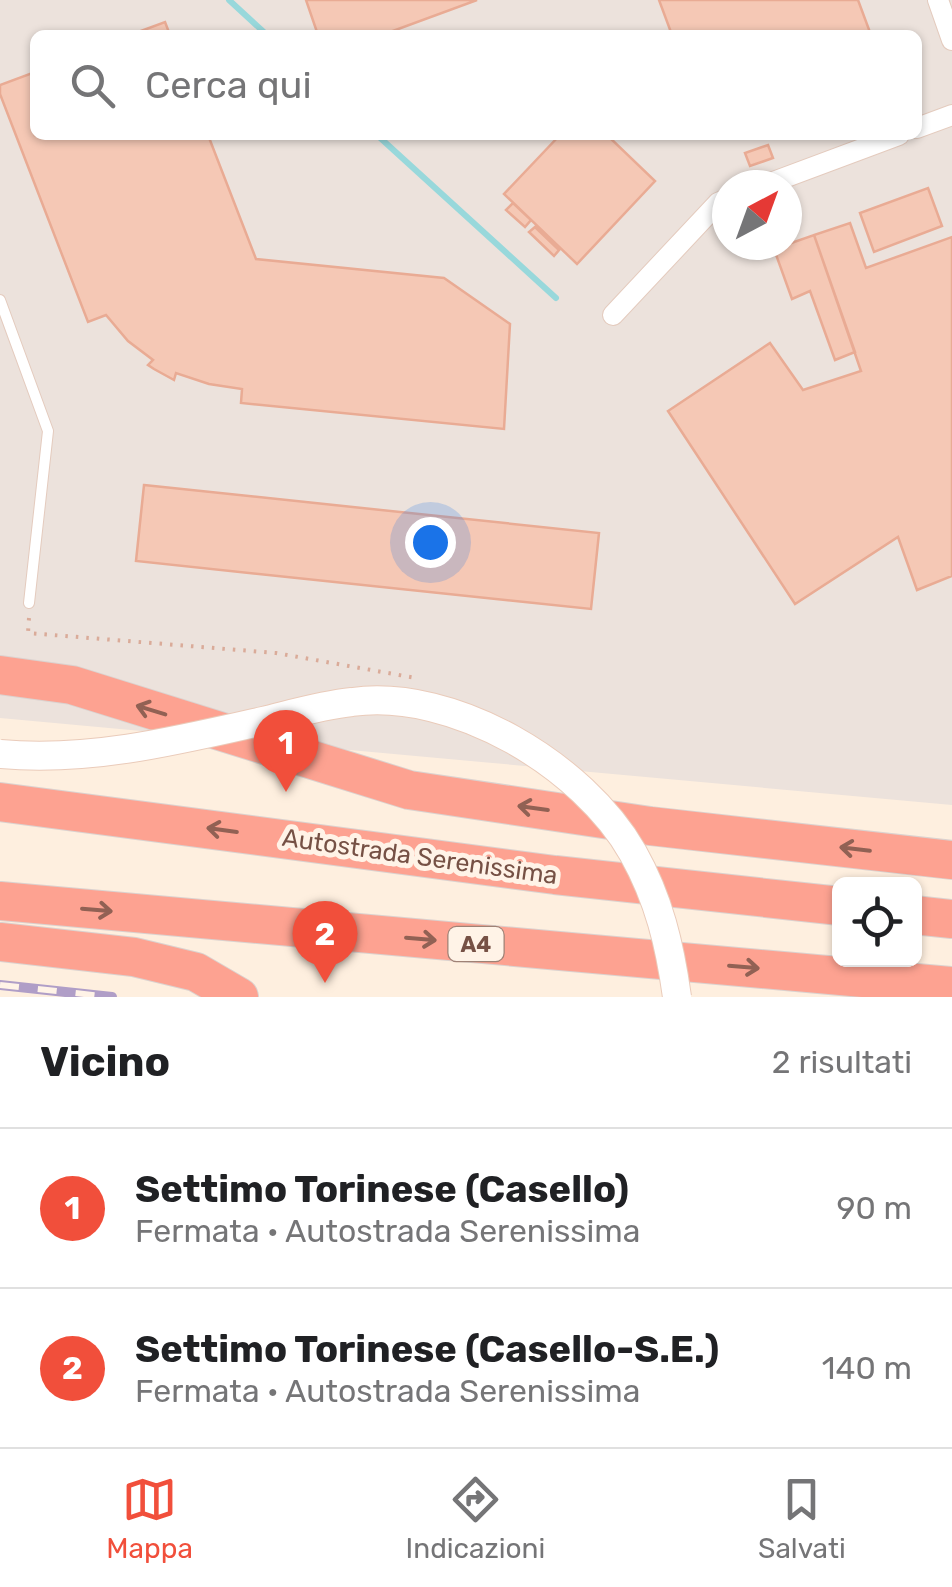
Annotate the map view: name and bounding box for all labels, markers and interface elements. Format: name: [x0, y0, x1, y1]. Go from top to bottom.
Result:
search box: [30, 30, 922, 140]
icon: search: [65, 58, 120, 113]
text: Cerca qui: [145, 62, 312, 108]
north arrow: [712, 170, 802, 260]
your location: [405, 517, 456, 568]
one-way arrow: [136, 699, 168, 717]
pin: 1: [254, 710, 318, 792]
one-way arrow: [517, 799, 549, 817]
one-way arrow: [206, 820, 238, 838]
street label: Autostrada Serenissima: [280, 823, 559, 890]
one-way arrow: [840, 839, 872, 858]
map controls: [832, 877, 922, 967]
button: locate: [832, 877, 922, 967]
pin: 2: [292, 900, 358, 983]
one-way arrow: [80, 901, 113, 920]
road number: A4: [448, 927, 504, 961]
one-way arrow: [404, 929, 436, 948]
one-way arrow: [728, 958, 760, 977]
text: Vicino: [40, 1037, 170, 1087]
text: 2 risultati: [772, 1043, 912, 1081]
text: Settimo Torinese (Casello): [135, 1166, 629, 1212]
text: 1: [65, 1189, 80, 1227]
text: 90 m: [836, 1189, 912, 1227]
text: Fermata · Autostrada Serenissima: [135, 1212, 640, 1250]
text: Settimo Torinese (Casello-S.E.): [135, 1326, 719, 1372]
text: 2: [62, 1349, 83, 1387]
text: 140 m: [822, 1349, 912, 1387]
text: Fermata · Autostrada Serenissima: [135, 1372, 640, 1410]
tab: Mappa: [106, 1472, 193, 1565]
tab: Indicazioni: [406, 1472, 545, 1565]
tab: Salvati: [758, 1472, 846, 1565]

